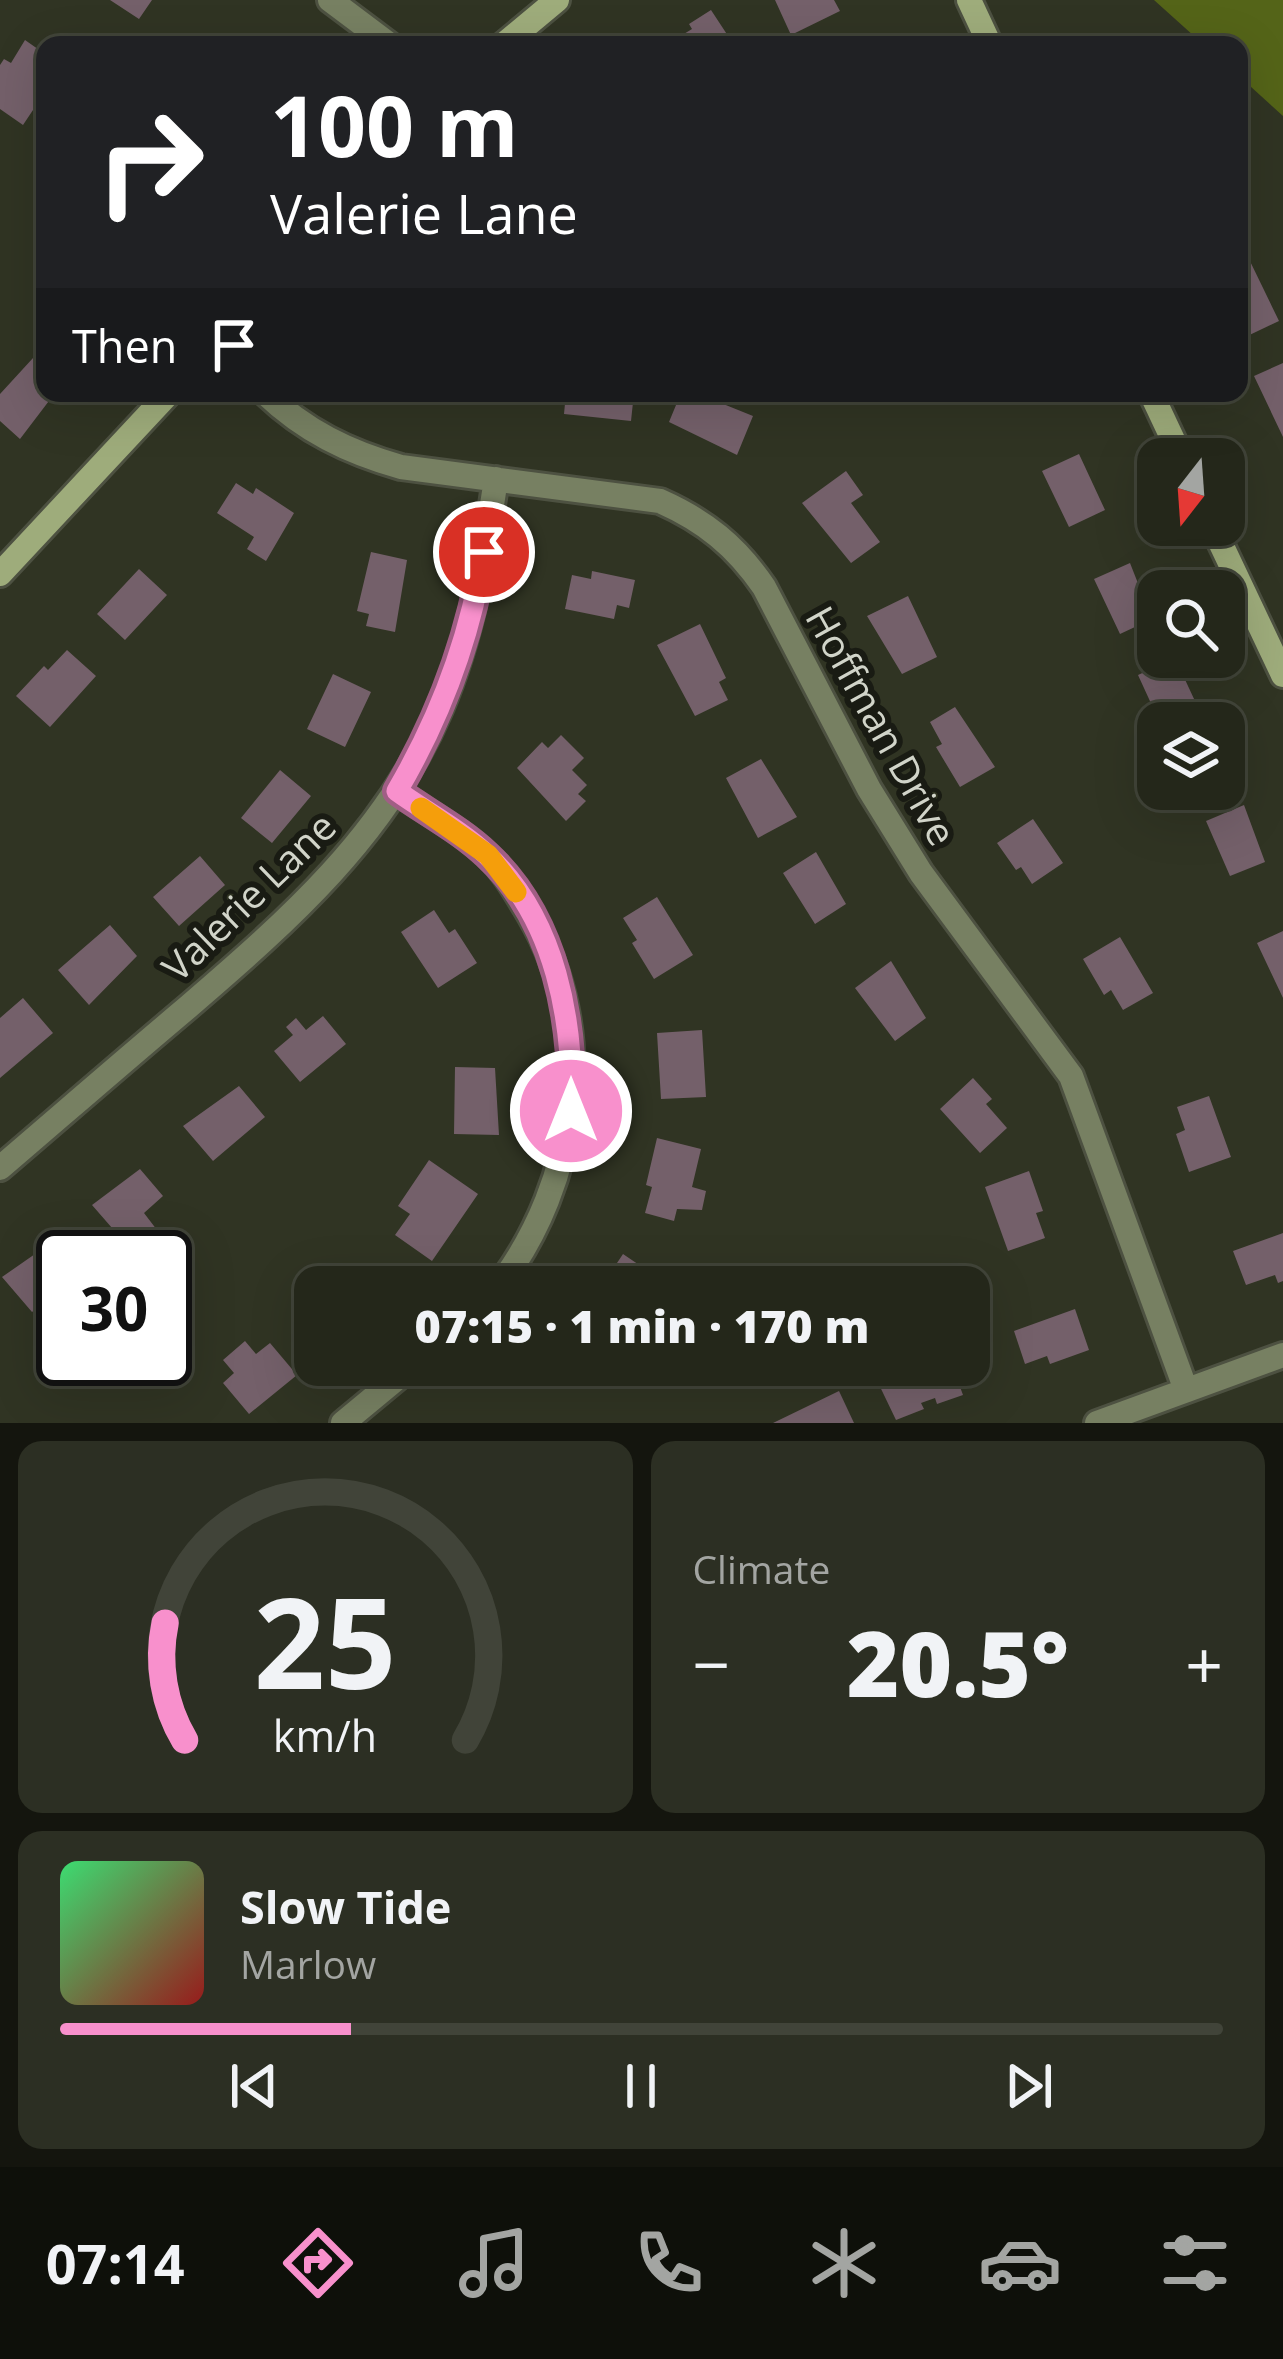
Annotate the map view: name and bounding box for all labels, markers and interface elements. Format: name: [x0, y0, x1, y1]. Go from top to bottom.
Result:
text: 100 m: [270, 67, 518, 182]
icon: right: [72, 84, 228, 240]
text: Valerie Lane: [270, 176, 578, 250]
icon: arrive: [201, 312, 267, 378]
text: Then: [72, 315, 177, 376]
north arrow: [1137, 438, 1245, 546]
map controls: [1137, 438, 1245, 810]
pin: [433, 501, 535, 603]
icon: arrive: [451, 519, 517, 585]
button: search: [1137, 570, 1245, 678]
street label: Hoffman Drive: [795, 596, 970, 854]
button: layers: [1137, 702, 1245, 810]
street label: Valerie Lane: [150, 800, 346, 992]
position arrow: [508, 1048, 634, 1174]
speed limit sign: 30: [36, 1230, 192, 1386]
text: 07:15 · 1 min · 170 m: [415, 1295, 869, 1356]
text: Climate: [693, 1542, 830, 1595]
text: 25: [254, 1556, 397, 1726]
text: 20.5°: [847, 1601, 1069, 1723]
text: −: [693, 1618, 730, 1708]
text: +: [1185, 1618, 1223, 1708]
text: km/h: [273, 1706, 377, 1765]
text: Slow Tide: [240, 1876, 451, 1937]
text: Marlow: [240, 1937, 376, 1990]
icon: previous: [221, 2053, 287, 2119]
icon: pause: [608, 2053, 674, 2119]
icon: next: [996, 2053, 1062, 2119]
icon: directions: [276, 2221, 360, 2305]
icon: music: [452, 2221, 536, 2305]
icon: phone: [627, 2221, 711, 2305]
icon: climate: [802, 2221, 886, 2305]
icon: car: [978, 2221, 1062, 2305]
icon: filters: [1153, 2221, 1237, 2305]
text: 07:14: [46, 2226, 185, 2300]

